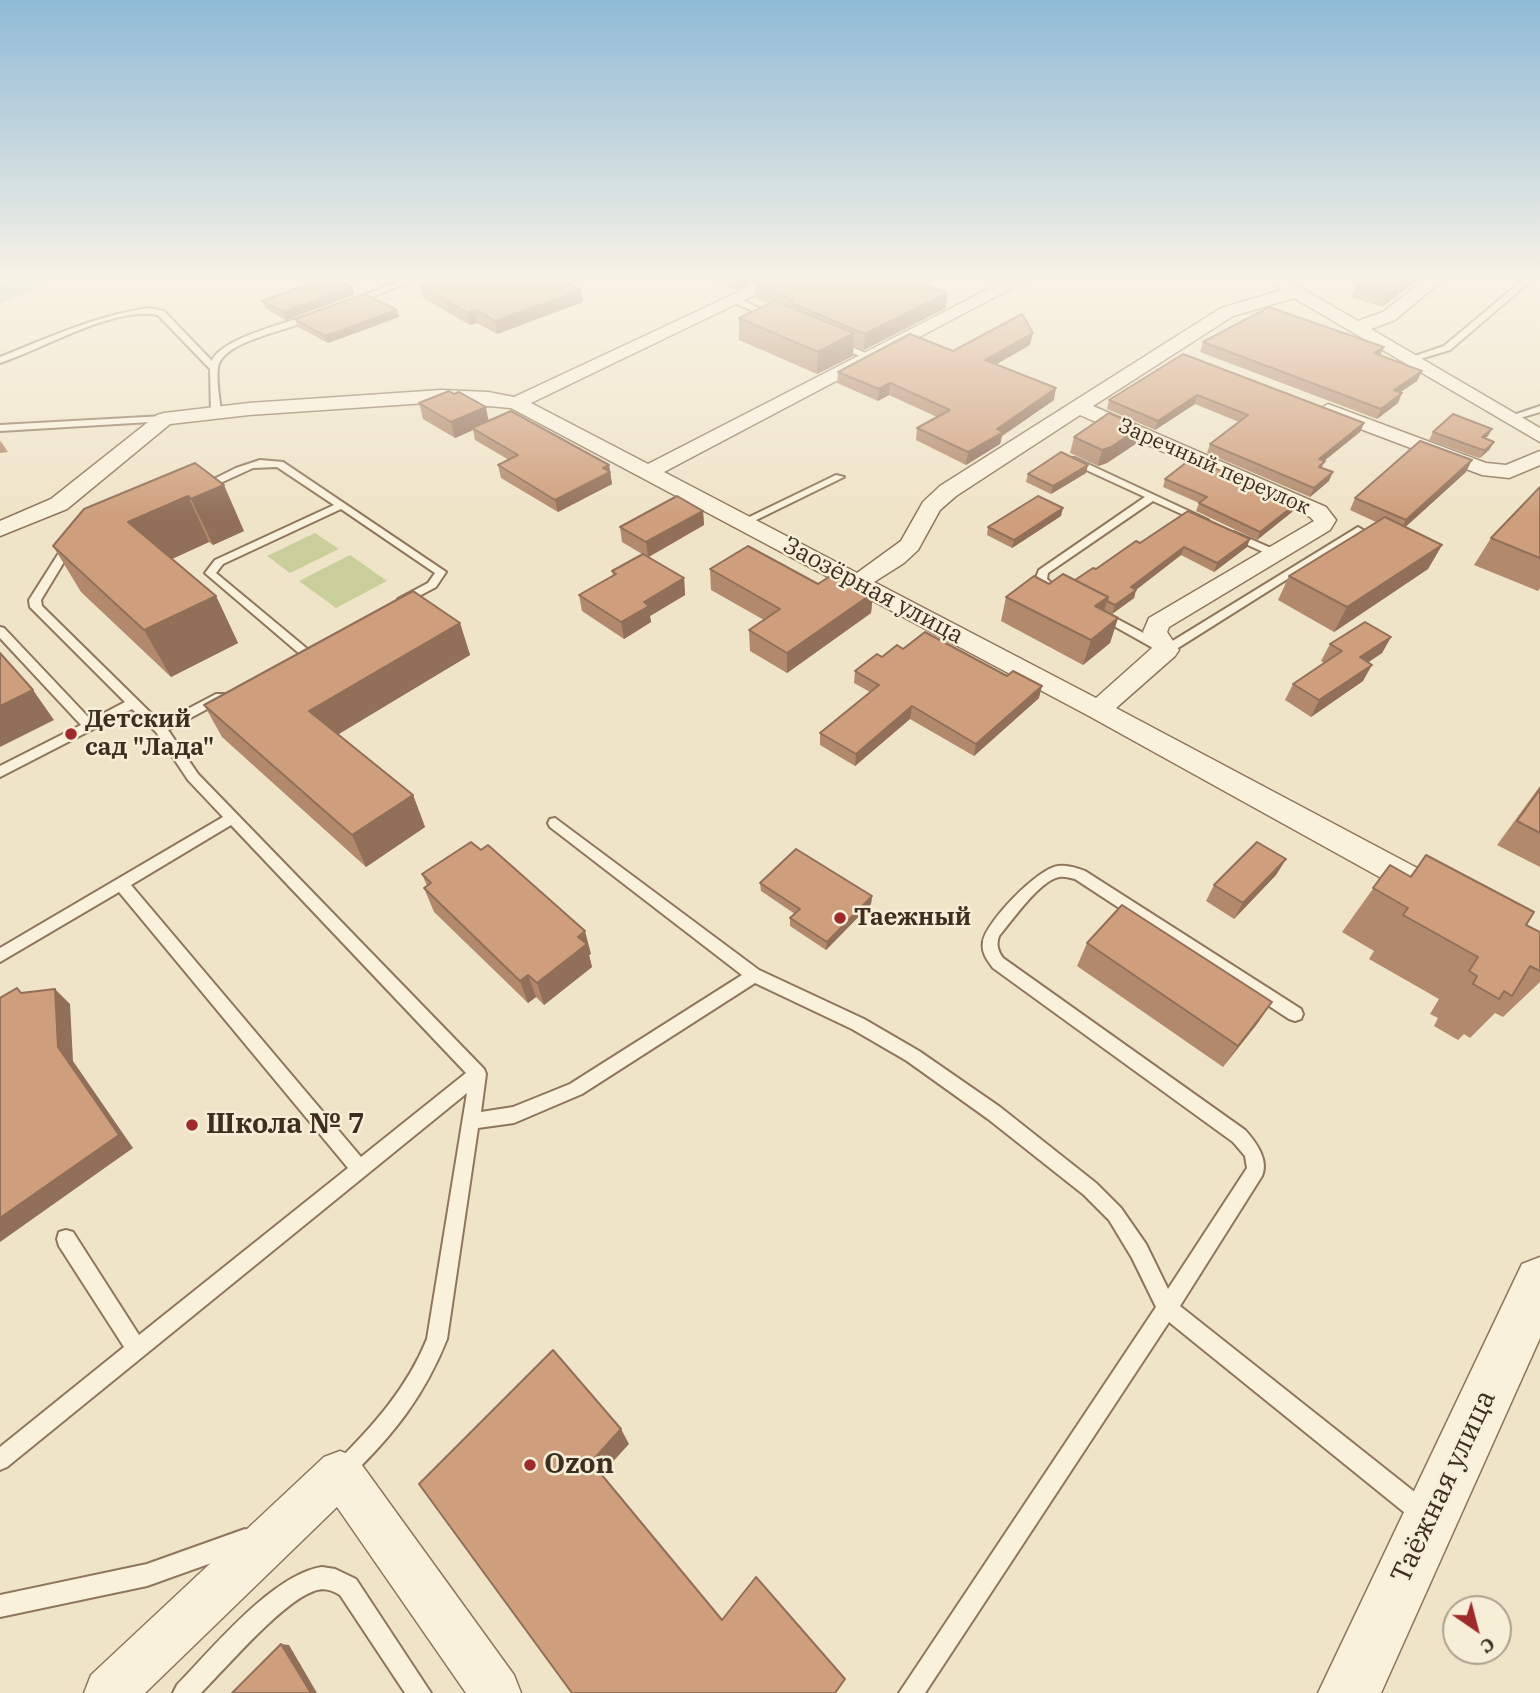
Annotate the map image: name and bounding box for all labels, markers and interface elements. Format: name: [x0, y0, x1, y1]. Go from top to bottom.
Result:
street label: Заречный переулок: [1114, 413, 1314, 521]
street label: Заозёрная улица: [778, 531, 968, 651]
place label: Детский сад "Лада": [85, 706, 214, 762]
marker: Детский сад "Лада": [63, 726, 79, 742]
place label: Таежный: [854, 904, 971, 932]
marker: Таежный: [832, 910, 848, 926]
place label: Школа № 7: [206, 1108, 365, 1142]
marker: Школа № 7: [184, 1117, 200, 1133]
street label: Таёжная улица: [1385, 1385, 1503, 1589]
place label: Ozon: [544, 1448, 614, 1482]
marker: Ozon: [522, 1457, 538, 1473]
north arrow: [1442, 1595, 1512, 1665]
text: С: [1476, 1632, 1500, 1659]

